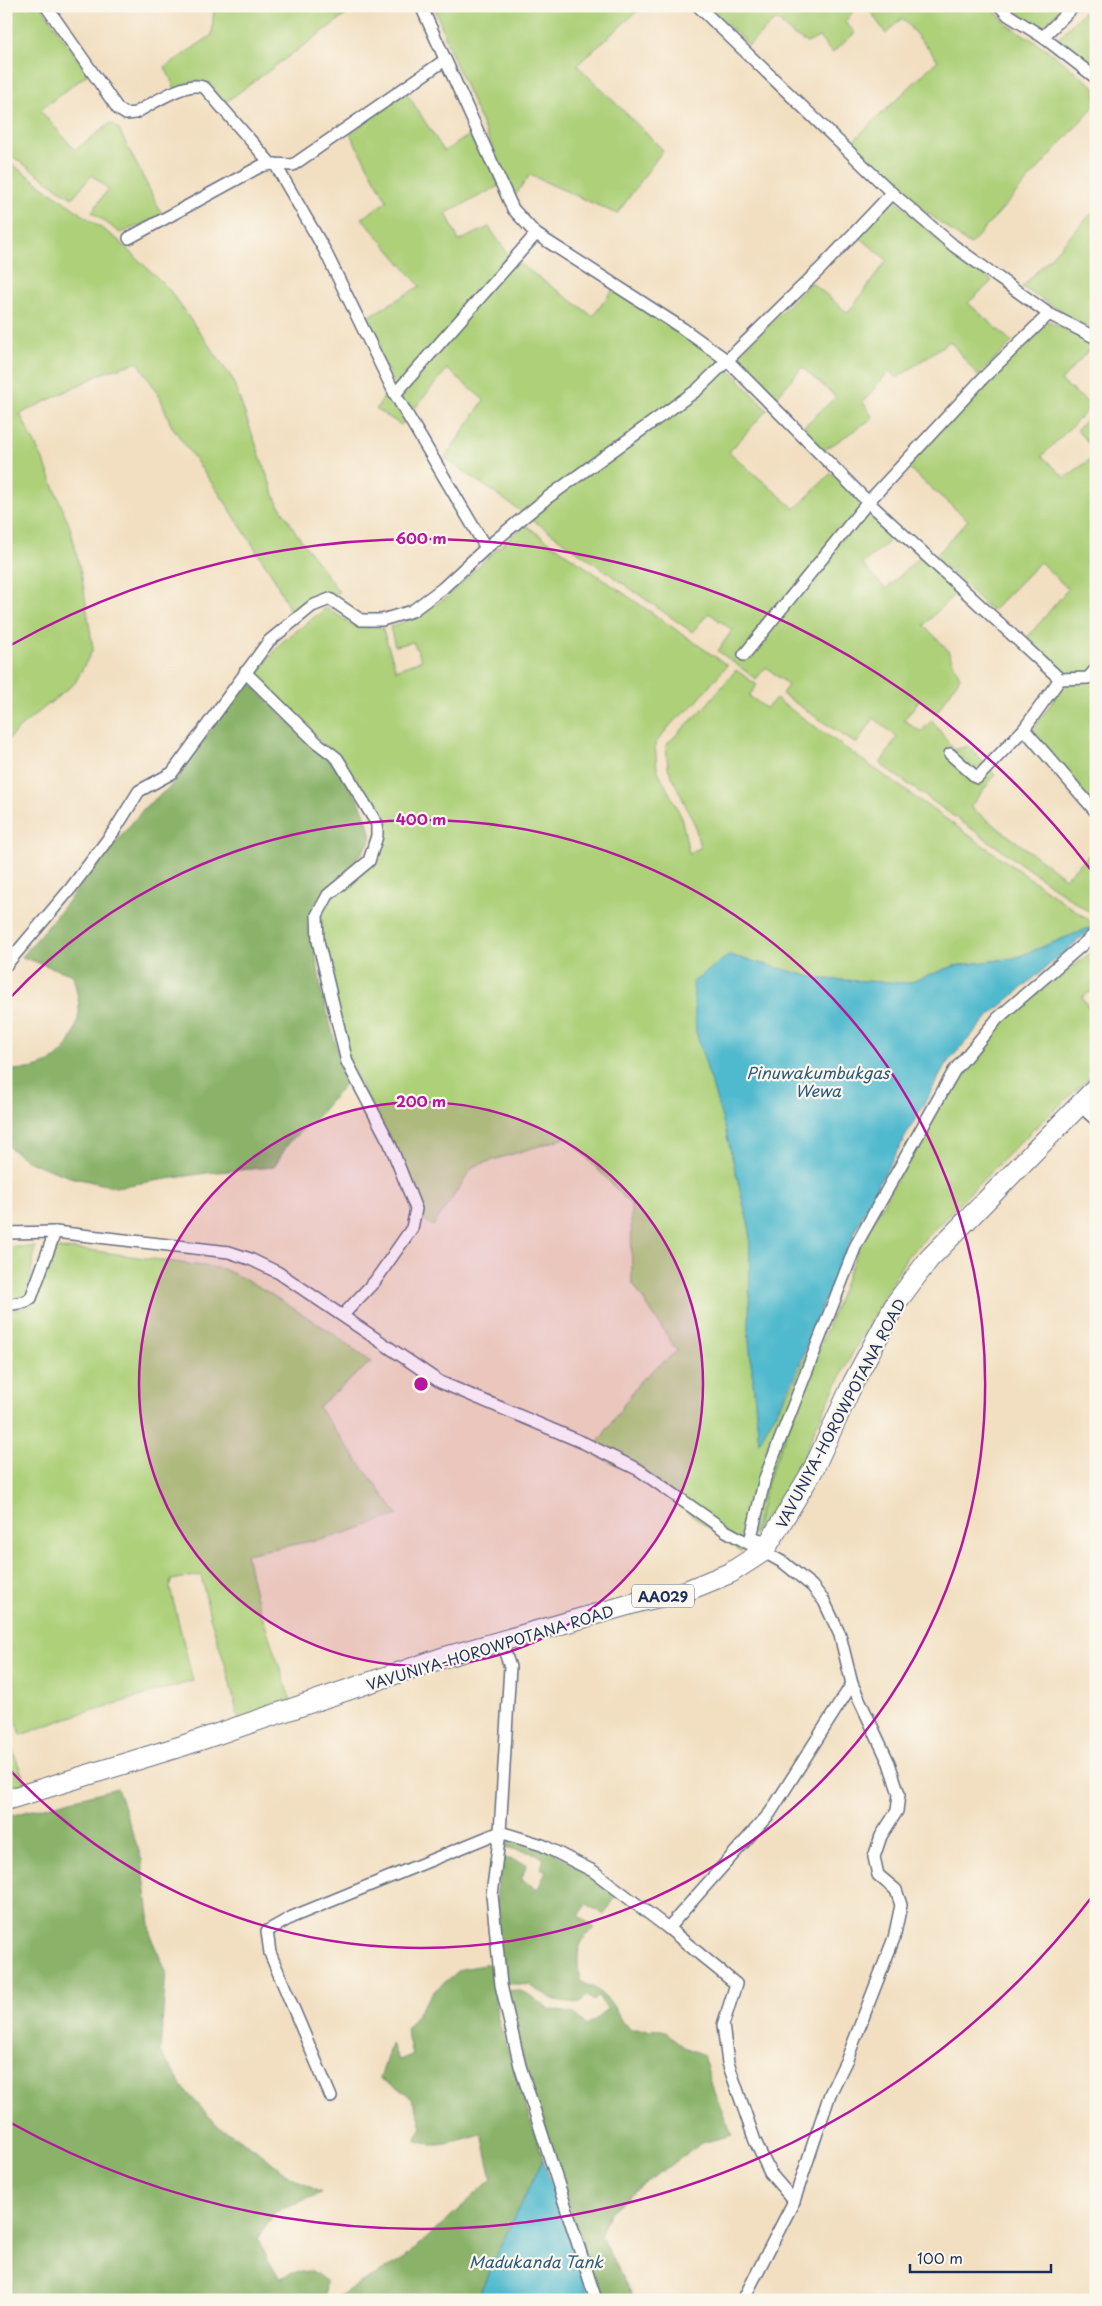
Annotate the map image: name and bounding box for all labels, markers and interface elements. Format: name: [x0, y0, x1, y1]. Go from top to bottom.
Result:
text: 600 m: [395, 526, 447, 549]
text: 400 m: [396, 807, 446, 830]
water label: Pinuwakumbukgas Wewa: [747, 1060, 891, 1102]
text: 200 m: [396, 1089, 446, 1112]
street label: VAVUNIYA-HOROWPOTANA ROAD: [769, 1294, 911, 1532]
centre of rings: [412, 1375, 430, 1393]
road number: AA029: [632, 1584, 694, 1608]
street label: VAVUNIYA-HOROWPOTANA ROAD: [364, 1598, 616, 1696]
scale bar: [910, 2241, 1051, 2273]
text: 100 m: [917, 2246, 963, 2269]
water label: Madukanda Tank: [469, 2249, 604, 2273]

